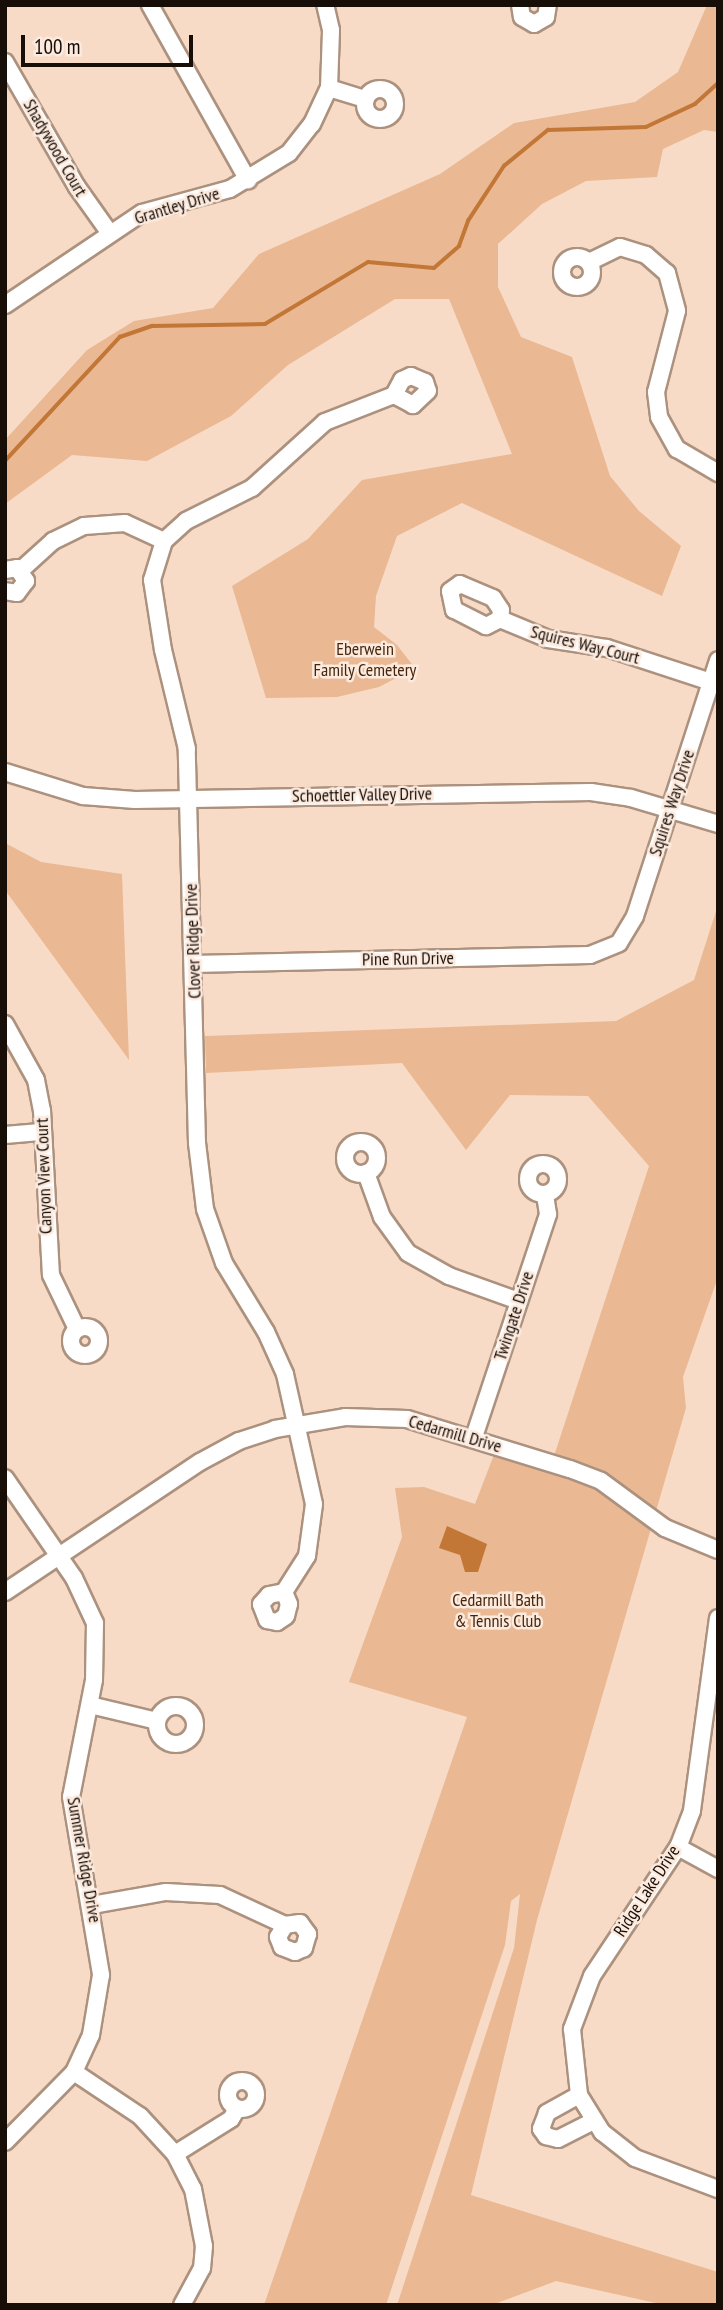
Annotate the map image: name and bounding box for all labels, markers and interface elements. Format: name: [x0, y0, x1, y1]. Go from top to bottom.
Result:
scale bar: [24, 21, 196, 65]
text: 100 m: [34, 33, 80, 60]
street label: Shadywood Court: [18, 95, 92, 201]
street label: Grantley Drive: [132, 183, 222, 229]
street label: Squires Way Court: [528, 621, 642, 669]
park label: Eberwein Family Cemetery: [313, 639, 417, 682]
street label: Squires Way Drive: [645, 747, 699, 859]
street label: Schoettler Valley Drive: [291, 783, 433, 807]
street label: Clover Ridge Drive: [180, 883, 206, 999]
street label: Pine Run Drive: [362, 947, 454, 971]
street label: Canyon View Court: [31, 1117, 57, 1235]
street label: Twingate Drive: [489, 1269, 539, 1363]
street label: Cedarmill Drive: [406, 1410, 504, 1458]
park label: Cedarmill Bath & Tennis Club: [452, 1590, 544, 1632]
street label: Summer Ridge Drive: [62, 1795, 106, 1925]
street label: Ridge Lake Drive: [609, 1841, 685, 1941]

